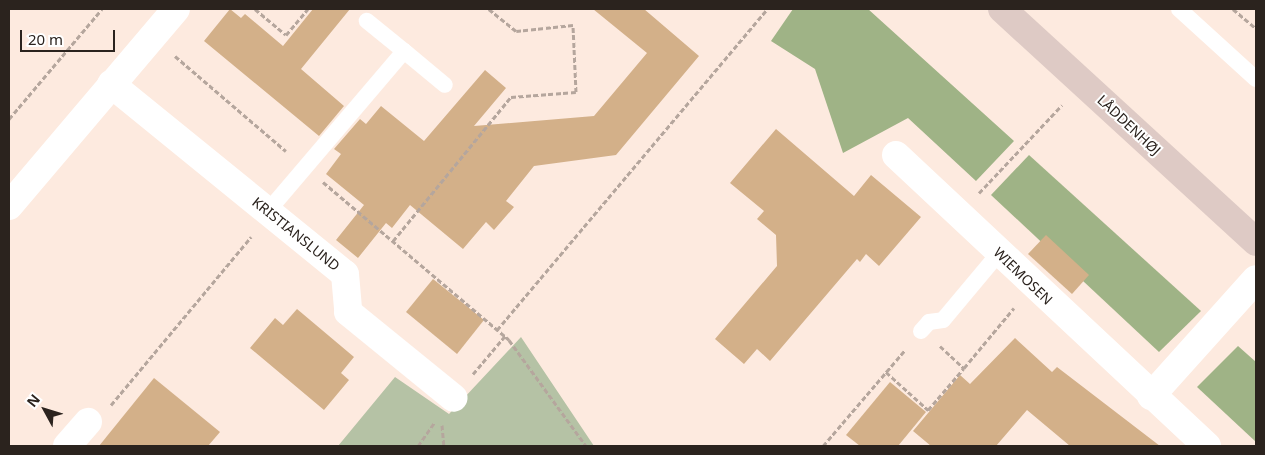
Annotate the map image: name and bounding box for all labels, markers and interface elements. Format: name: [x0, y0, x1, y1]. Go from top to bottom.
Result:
scale bar: [22, 20, 118, 52]
text: 20 m: [28, 29, 63, 49]
street label: LÅDDENHØJ: [1094, 91, 1164, 159]
street label: KRISTIANSLUND: [249, 194, 343, 274]
street label: WIEMOSEN: [990, 244, 1056, 308]
north arrow: [20, 385, 70, 435]
text: N: [22, 390, 44, 411]

